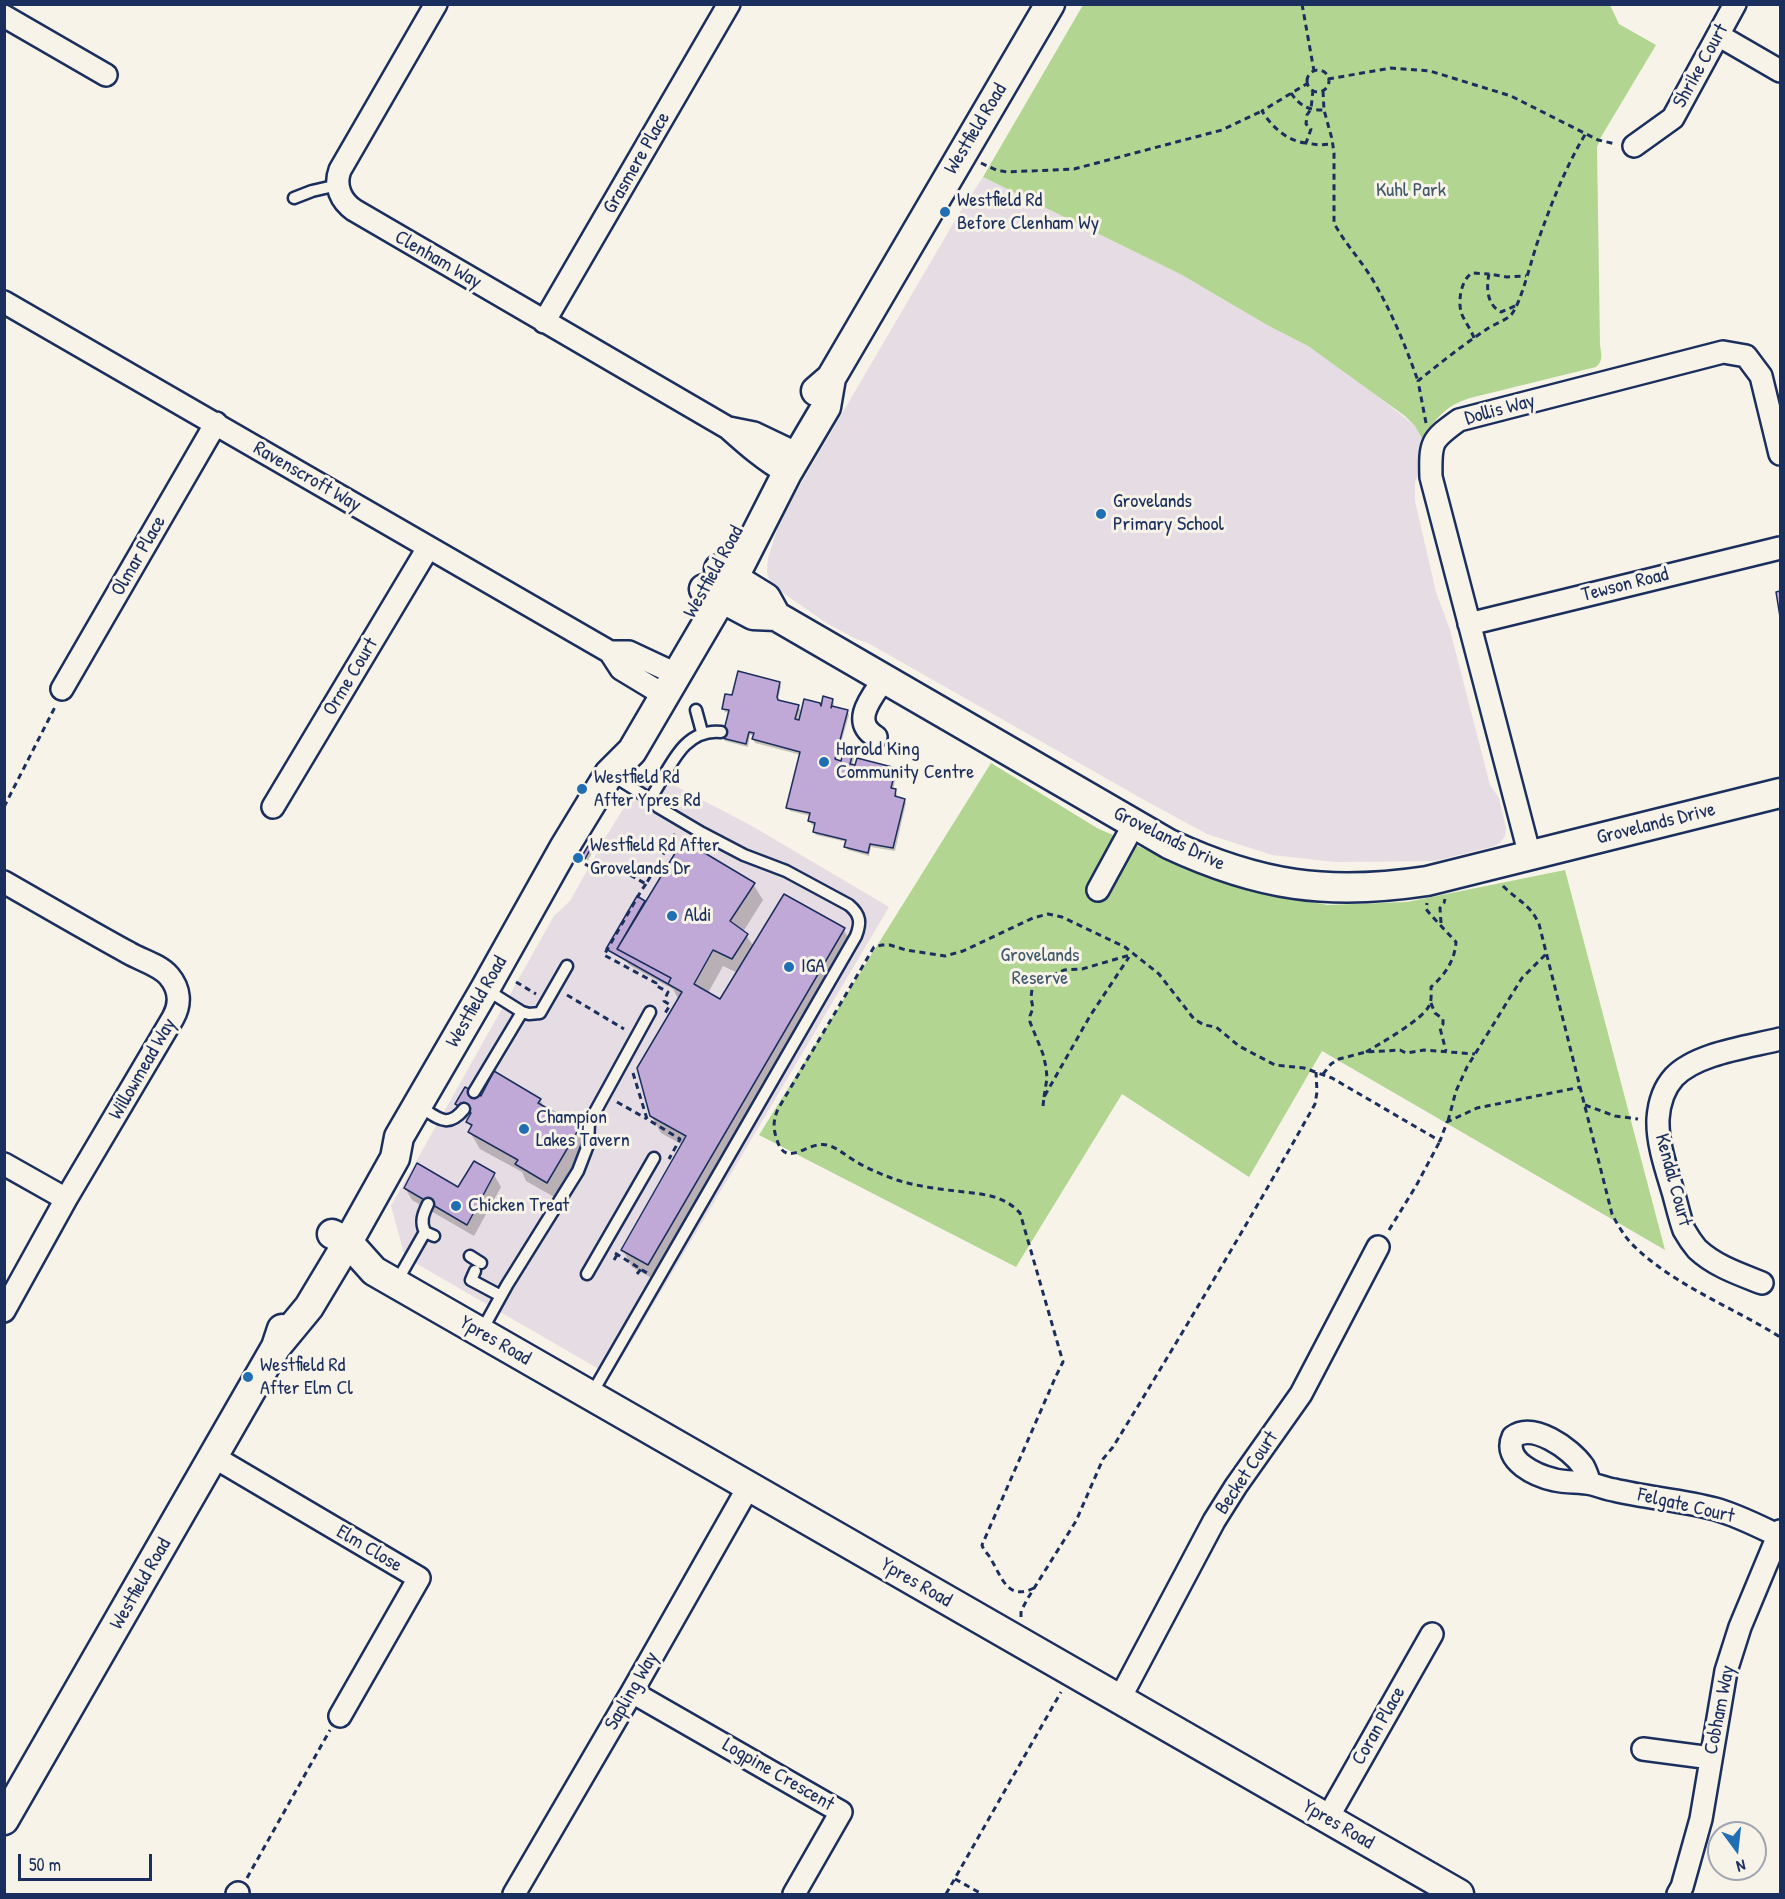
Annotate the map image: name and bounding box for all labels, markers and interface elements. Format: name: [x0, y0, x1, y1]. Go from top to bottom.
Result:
street label: Shrike Court: [1668, 20, 1734, 112]
street label: Westfield Road: [940, 79, 1012, 179]
street label: Grasmere Place: [598, 108, 676, 218]
park label: Kuhl Park: [1376, 179, 1446, 203]
place label: Westfield Rd Before Clenham Wy: [957, 189, 1099, 236]
marker: Westfield Rd Before Clenham Wy: [938, 205, 952, 219]
street label: Clenham Way: [390, 226, 486, 294]
street label: Dollis Way: [1462, 389, 1538, 431]
street label: Ravenscroft Way: [249, 437, 365, 517]
place label: Grovelands Primary School: [1113, 490, 1224, 537]
marker: Grovelands Primary School: [1094, 507, 1108, 521]
street label: Olmar Place: [106, 512, 172, 600]
street label: Westfield Road: [679, 522, 749, 622]
street label: Tewson Road: [1579, 563, 1671, 607]
street label: Orme Court: [318, 634, 384, 720]
place label: Harold King Community Centre: [836, 738, 974, 785]
marker: Harold King Community Centre: [817, 755, 831, 769]
place label: Westfield Rd After Ypres Rd: [594, 766, 700, 813]
marker: Westfield Rd After Ypres Rd: [575, 782, 589, 796]
street label: Grovelands Drive: [1594, 798, 1718, 850]
street label: Grovelands Drive: [1109, 802, 1229, 876]
place label: Westfield Rd After Grovelands Dr: [590, 834, 719, 881]
marker: Westfield Rd After Grovelands Dr: [571, 851, 585, 865]
place label: Aldi: [684, 904, 711, 928]
marker: Aldi: [665, 909, 679, 923]
park label: Grovelands Reserve: [1000, 944, 1080, 991]
street label: Westfield Road: [441, 952, 513, 1052]
place label: IGA: [801, 955, 825, 979]
marker: IGA: [782, 960, 796, 974]
street label: Willowmead Way: [104, 1014, 182, 1124]
place label: Champion Lakes Tavern: [536, 1106, 630, 1153]
marker: Champion Lakes Tavern: [517, 1122, 531, 1136]
street label: Kendal Court: [1649, 1131, 1697, 1229]
place label: Chicken Treat: [468, 1194, 569, 1218]
marker: Chicken Treat: [449, 1199, 463, 1213]
street label: Ypres Road: [455, 1311, 535, 1371]
place label: Westfield Rd After Elm Cl: [260, 1354, 353, 1401]
marker: Westfield Rd After Elm Cl: [241, 1370, 255, 1384]
street label: Becket Court: [1210, 1427, 1284, 1519]
street label: Felgate Court: [1635, 1483, 1737, 1529]
street label: Elm Close: [332, 1520, 406, 1578]
street label: Westfield Road: [105, 1534, 177, 1634]
street label: Ypres Road: [876, 1553, 956, 1613]
street label: Sapling Way: [600, 1648, 664, 1734]
street label: Cobham Way: [1700, 1663, 1740, 1757]
street label: Coran Place: [1347, 1682, 1411, 1770]
street label: Logpine Crescent: [718, 1733, 838, 1817]
street label: Ypres Road: [1298, 1795, 1378, 1855]
north arrow: [1707, 1821, 1767, 1881]
scale bar: [21, 1842, 154, 1880]
text: 50 m: [29, 1852, 61, 1877]
text: N: [1734, 1855, 1748, 1878]

